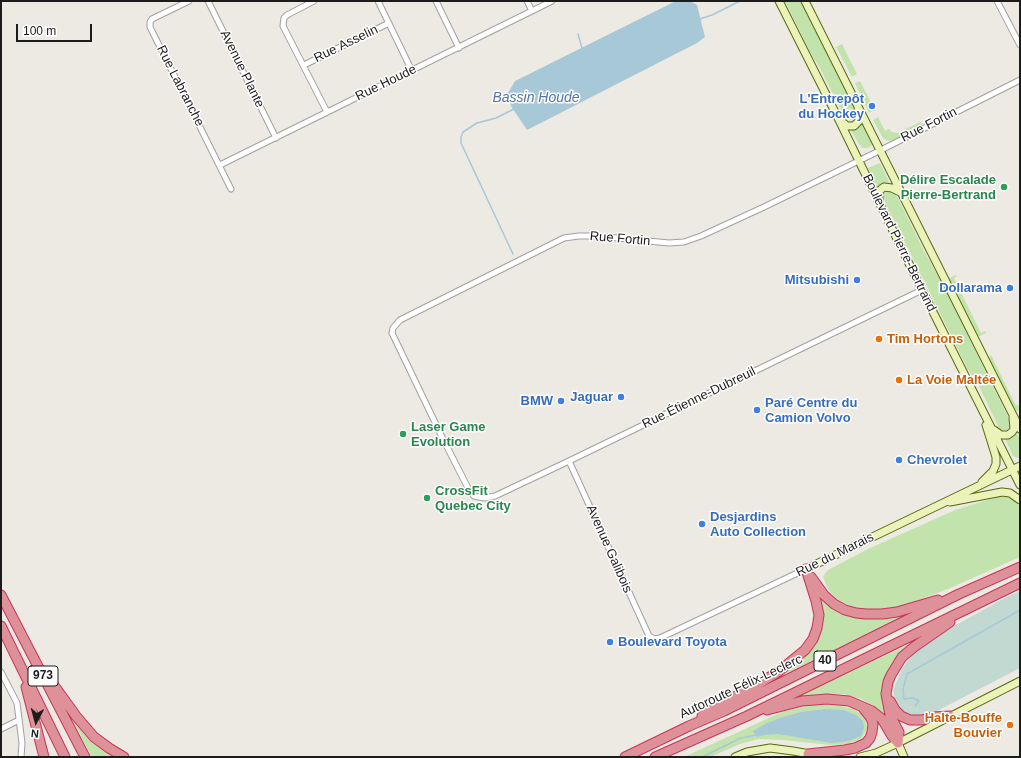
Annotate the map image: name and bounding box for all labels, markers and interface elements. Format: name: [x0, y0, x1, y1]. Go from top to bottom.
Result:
scale bar: [18, 16, 94, 42]
street label: Rue Asselin: [311, 22, 381, 66]
text: 100 m: [23, 24, 56, 38]
street label: Avenue Plante: [217, 28, 267, 110]
street label: Rue Labranche: [153, 43, 207, 129]
street label: Rue Houde: [353, 62, 419, 104]
water label: Bassin Houde: [492, 90, 580, 106]
place label: L'Entrepôt du Hockey: [798, 91, 864, 122]
marker: L'Entrepôt du Hockey: [867, 101, 877, 111]
street label: Rue Fortin: [898, 104, 960, 146]
street label: Boulevard Pierre-Bertrand: [859, 172, 939, 314]
place label: Délire Escalade Pierre-Bertrand: [900, 172, 996, 203]
marker: Délire Escalade Pierre-Bertrand: [999, 182, 1009, 192]
street label: Rue Fortin: [589, 229, 651, 249]
place label: Mitsubishi: [785, 272, 849, 288]
marker: Mitsubishi: [852, 275, 862, 285]
place label: Dollarama: [939, 280, 1002, 296]
marker: Dollarama: [1005, 283, 1015, 293]
place label: Tim Hortons: [887, 331, 963, 347]
marker: Tim Hortons: [874, 334, 884, 344]
street label: Rue Étienne-Dubreuil: [640, 364, 758, 432]
place label: La Voie Maltée: [907, 372, 996, 388]
marker: La Voie Maltée: [894, 375, 904, 385]
place label: Jaguar: [570, 389, 613, 405]
marker: Jaguar: [616, 392, 626, 402]
place label: BMW: [521, 393, 553, 409]
place label: Paré Centre du Camion Volvo: [765, 395, 857, 426]
marker: BMW: [556, 396, 566, 406]
marker: Paré Centre du Camion Volvo: [752, 405, 762, 415]
place label: Laser Game Evolution: [411, 419, 485, 450]
marker: Laser Game Evolution: [398, 429, 408, 439]
place label: Chevrolet: [907, 452, 967, 468]
marker: Chevrolet: [894, 455, 904, 465]
place label: CrossFit Quebec City: [435, 483, 511, 514]
marker: CrossFit Quebec City: [422, 493, 432, 503]
street label: Avenue Galibois: [583, 503, 635, 595]
place label: Desjardins Auto Collection: [710, 509, 806, 540]
marker: Desjardins Auto Collection: [697, 519, 707, 529]
street label: Rue du Marais: [794, 529, 876, 581]
place label: Boulevard Toyota: [618, 634, 727, 650]
marker: Boulevard Toyota: [605, 637, 615, 647]
road number: 40: [814, 651, 836, 671]
street label: Autoroute Félix-Leclerc: [677, 652, 805, 722]
road number: 973: [28, 666, 58, 686]
north arrow: [16, 702, 56, 742]
place label: Halte-Bouffe Bouvier: [925, 710, 1002, 741]
marker: Halte-Bouffe Bouvier: [1005, 720, 1015, 730]
text: N: [30, 728, 39, 740]

